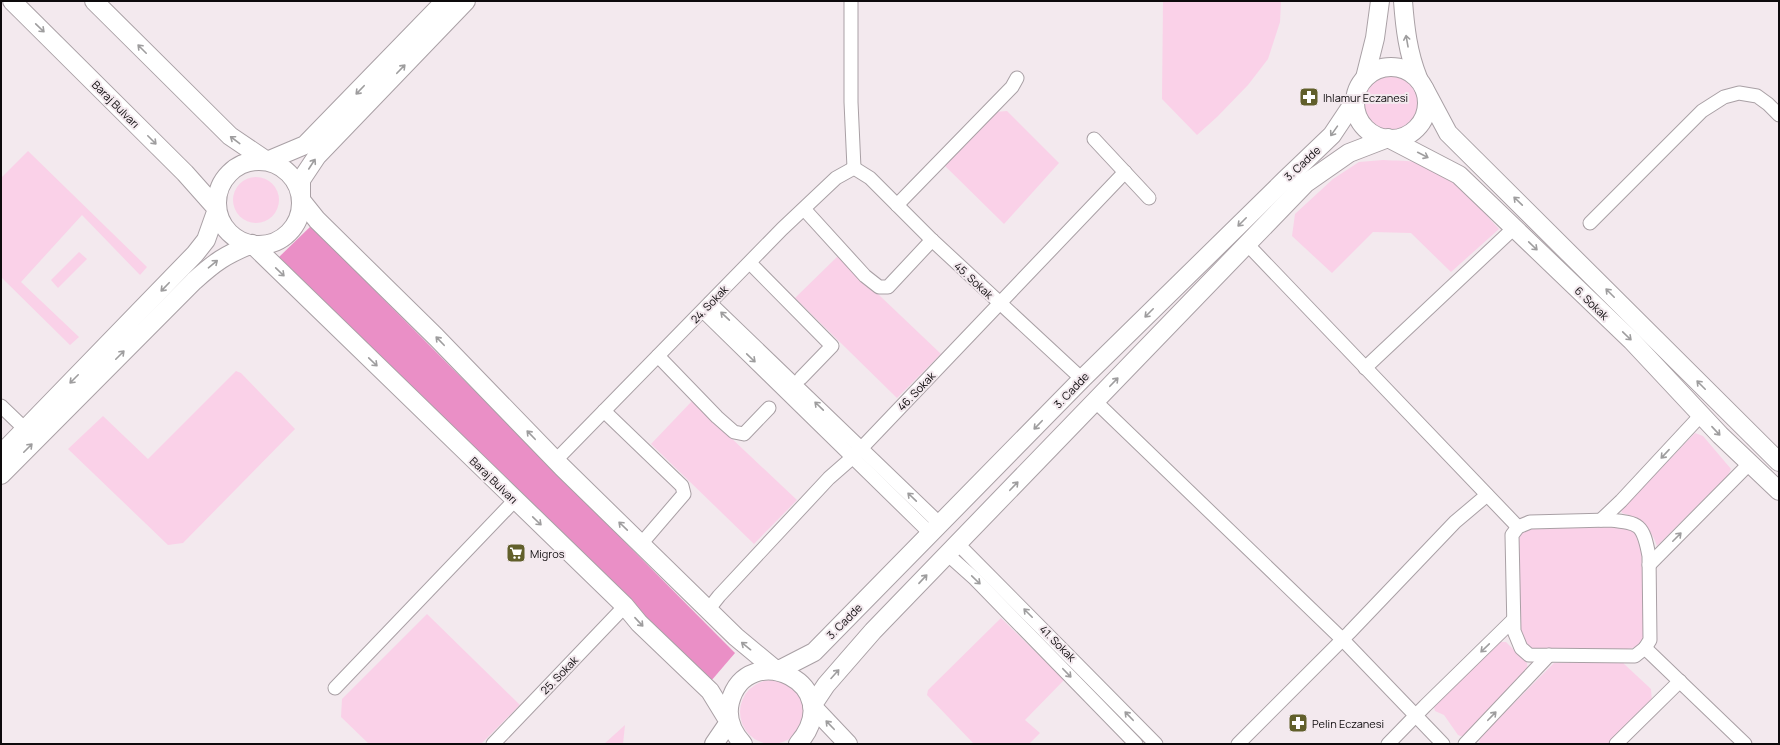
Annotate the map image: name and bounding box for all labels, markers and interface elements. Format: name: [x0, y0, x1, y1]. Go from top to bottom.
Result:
one-way arrow: [35, 23, 45, 33]
one-way arrow: [1403, 34, 1411, 47]
one-way arrow: [137, 44, 147, 54]
one-way arrow: [396, 64, 405, 74]
street label: Baraj Bulvarı: [89, 77, 143, 131]
one-way arrow: [355, 85, 365, 95]
pharmacy icon: Ihlamur Eczanesi: [1298, 86, 1320, 108]
place label: Ihlamur Eczanesi: [1323, 90, 1408, 105]
one-way arrow: [1330, 125, 1338, 136]
one-way arrow: [147, 135, 157, 145]
one-way arrow: [230, 135, 241, 144]
street label: 3. Cadde: [1281, 142, 1324, 184]
one-way arrow: [1417, 152, 1429, 159]
one-way arrow: [308, 159, 316, 170]
one-way arrow: [1513, 196, 1523, 206]
one-way arrow: [1237, 217, 1247, 227]
one-way arrow: [1528, 241, 1538, 251]
street label: 45. Sokak: [951, 258, 997, 302]
one-way arrow: [207, 260, 218, 269]
one-way arrow: [275, 267, 285, 276]
street label: 24. Sokak: [687, 281, 731, 326]
one-way arrow: [160, 282, 170, 292]
street label: 6. Sokak: [1572, 283, 1613, 323]
one-way arrow: [1605, 288, 1615, 298]
one-way arrow: [1144, 308, 1154, 318]
one-way arrow: [720, 311, 730, 321]
one-way arrow: [1622, 331, 1632, 341]
one-way arrow: [435, 336, 445, 346]
one-way arrow: [115, 350, 125, 360]
one-way arrow: [745, 353, 755, 362]
one-way arrow: [368, 357, 378, 367]
street label: 46. Sokak: [894, 368, 939, 414]
street label: 3. Cadde: [1050, 368, 1092, 411]
one-way arrow: [69, 375, 79, 384]
one-way arrow: [1109, 377, 1119, 387]
one-way arrow: [1696, 380, 1706, 390]
one-way arrow: [814, 402, 824, 411]
one-way arrow: [1033, 420, 1042, 430]
one-way arrow: [1711, 426, 1721, 436]
one-way arrow: [526, 430, 535, 440]
one-way arrow: [24, 443, 33, 453]
one-way arrow: [1660, 449, 1670, 459]
street label: Baraj Bulvarı: [467, 453, 521, 507]
one-way arrow: [1009, 481, 1019, 491]
one-way arrow: [907, 492, 917, 502]
one-way arrow: [532, 516, 542, 526]
one-way arrow: [618, 522, 628, 531]
one-way arrow: [1672, 532, 1682, 542]
supermarket icon: Migros: [505, 542, 527, 564]
place label: Migros: [530, 546, 565, 561]
one-way arrow: [918, 574, 928, 584]
one-way arrow: [971, 575, 981, 585]
street label: 3. Cadde: [823, 600, 865, 642]
one-way arrow: [1023, 608, 1033, 618]
one-way arrow: [634, 617, 644, 627]
street label: 41. Sokak: [1037, 622, 1080, 665]
one-way arrow: [741, 642, 752, 650]
one-way arrow: [1480, 643, 1490, 652]
street label: 25. Sokak: [537, 652, 581, 697]
one-way arrow: [1062, 668, 1072, 678]
one-way arrow: [831, 669, 840, 680]
one-way arrow: [1124, 711, 1134, 721]
one-way arrow: [1487, 711, 1497, 721]
pharmacy icon: Pelin Eczanesi: [1287, 712, 1309, 734]
place label: Pelin Eczanesi: [1312, 716, 1384, 731]
one-way arrow: [825, 720, 835, 730]

